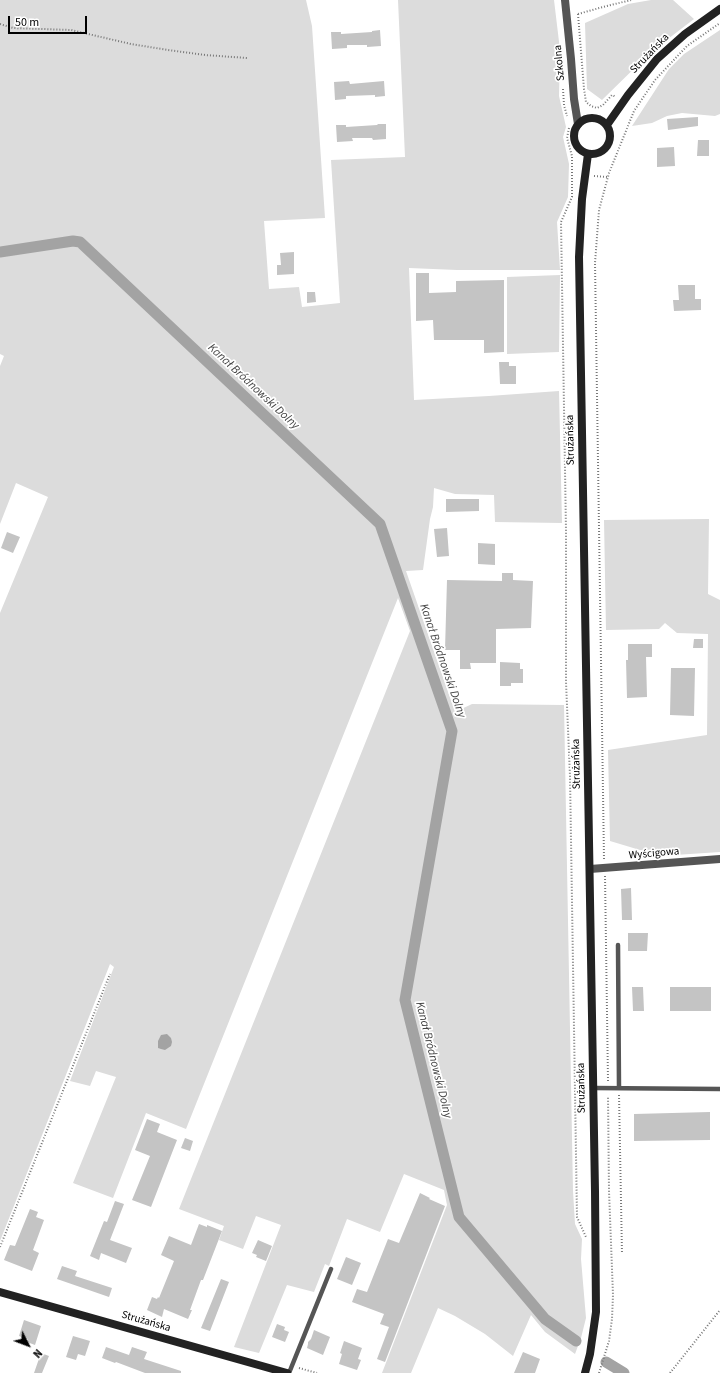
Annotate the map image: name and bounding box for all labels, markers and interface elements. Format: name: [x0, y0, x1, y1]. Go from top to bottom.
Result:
scale bar: [10, 8, 89, 34]
text: 50 m: [15, 14, 39, 31]
street label: Strużańska: [628, 31, 672, 77]
street label: Szkolna: [552, 44, 568, 82]
water label: Kanał Bródnowski Dolny: [204, 341, 302, 433]
street label: Strużańska: [564, 415, 578, 465]
water label: Kanał Bródnowski Dolny: [416, 602, 468, 720]
street label: Strużańska: [570, 739, 584, 789]
street label: Wyścigowa: [628, 845, 680, 863]
water label: Kanał Bródnowski Dolny: [412, 1000, 454, 1120]
street label: Strużańska: [575, 1063, 589, 1113]
street label: Strużańska: [120, 1309, 172, 1335]
north arrow: [8, 1325, 48, 1365]
text: N: [29, 1346, 45, 1361]

